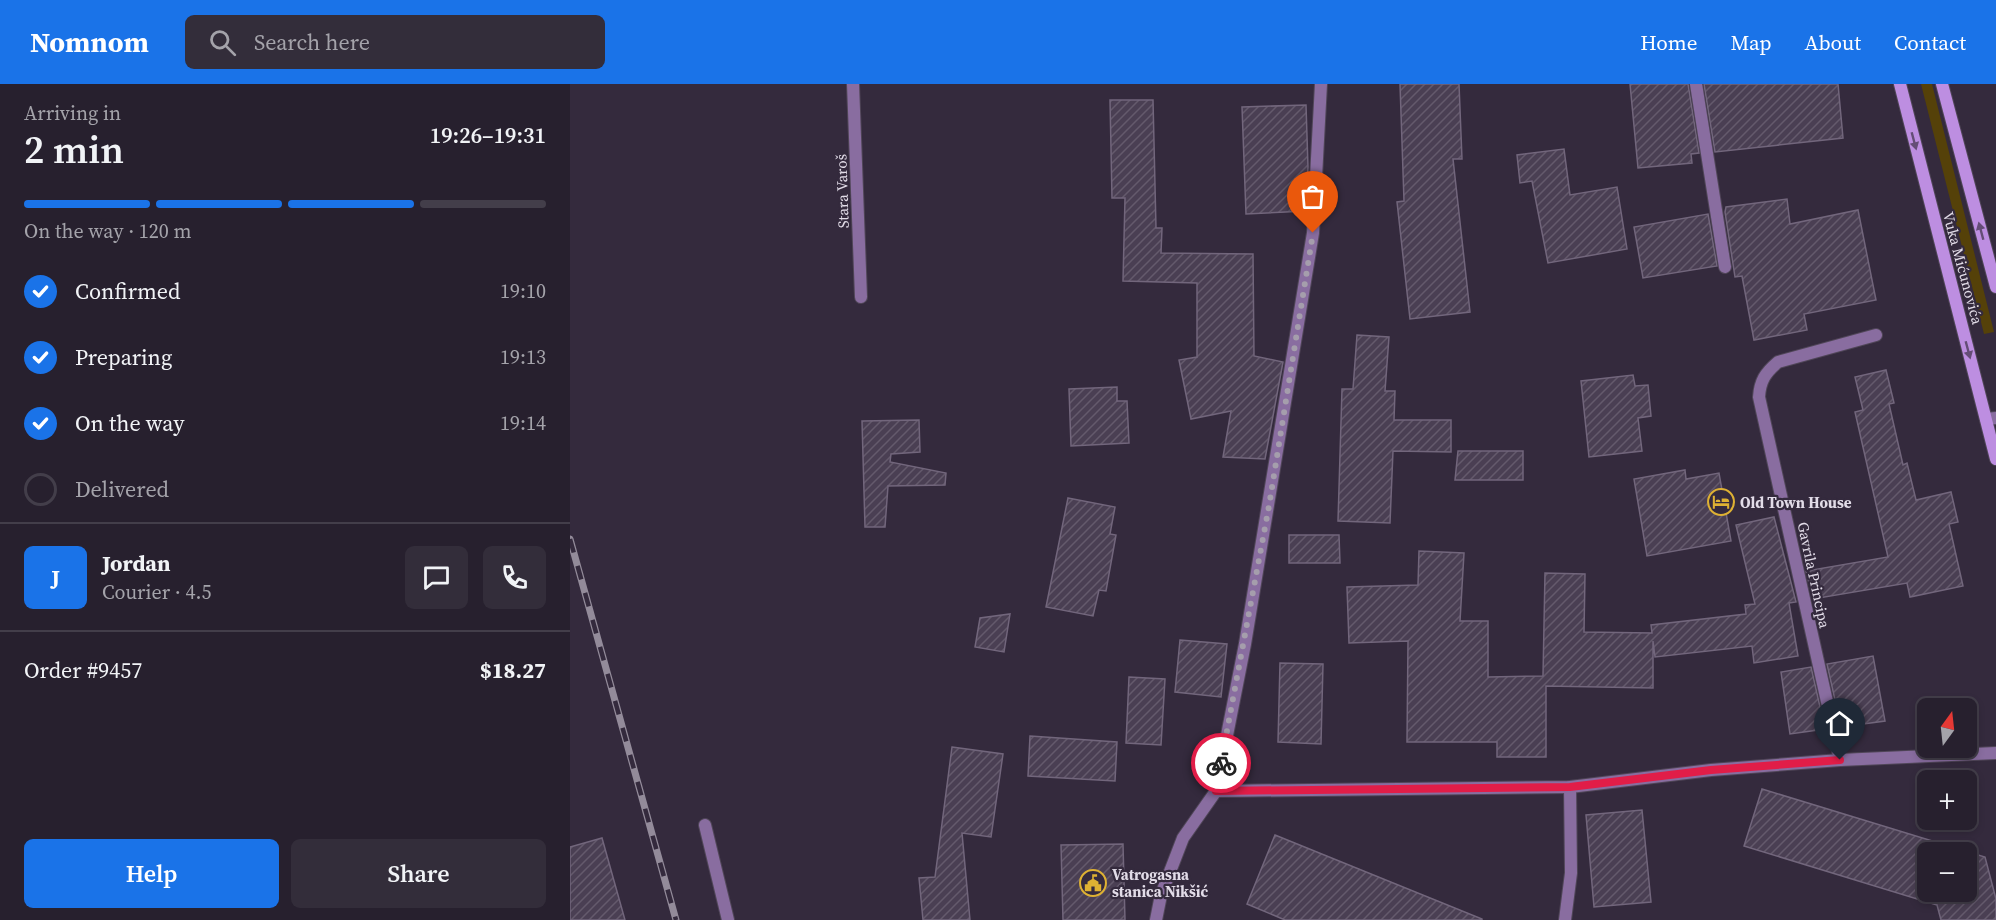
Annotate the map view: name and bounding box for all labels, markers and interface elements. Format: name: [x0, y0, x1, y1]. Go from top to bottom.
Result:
search box: [185, 15, 605, 69]
text: Nomnom: [30, 23, 149, 61]
icon: search: [206, 26, 239, 59]
text: Search here: [254, 27, 370, 57]
text: Home: [1640, 28, 1698, 57]
text: Map: [1731, 28, 1772, 57]
text: About: [1805, 28, 1861, 57]
text: Contact: [1894, 28, 1966, 57]
text: Arriving in: [24, 99, 121, 127]
text: 19:26–19:31: [430, 120, 546, 150]
text: 2 min: [24, 123, 124, 176]
one-way arrow: [1910, 131, 1920, 150]
street label: Stara Varoš: [830, 154, 854, 228]
pin: [1287, 171, 1338, 233]
icon: bag: [1296, 180, 1329, 213]
street label: Vuka Mićunovića: [1938, 209, 1988, 327]
text: On the way · 120 m: [24, 217, 191, 245]
one-way arrow: [1976, 222, 1985, 240]
icon: check: [24, 275, 57, 308]
text: Confirmed: [75, 276, 180, 306]
text: 19:10: [500, 277, 546, 305]
icon: check: [24, 341, 57, 374]
one-way arrow: [1964, 341, 1974, 359]
text: Preparing: [75, 342, 172, 372]
text: 19:13: [500, 343, 546, 371]
icon: check: [24, 407, 57, 440]
text: On the way: [75, 408, 184, 438]
text: 19:14: [500, 409, 546, 437]
text: Delivered: [75, 474, 169, 504]
hotel icon: Old Town House: [1706, 487, 1736, 517]
place label: Old Town House: [1740, 492, 1852, 513]
street label: Gavrila Principa: [1792, 520, 1836, 630]
button: chat: [405, 546, 468, 609]
button: phone: [483, 546, 546, 609]
text: Jordan: [102, 548, 170, 578]
text: J: [51, 562, 60, 592]
text: Courier · 4.5: [102, 578, 211, 606]
text: Order #9457: [24, 655, 142, 685]
text: $18.27: [480, 655, 546, 685]
pin: [1814, 698, 1865, 760]
north arrow: [1917, 698, 1977, 758]
map controls: [1917, 698, 1977, 902]
icon: home: [1823, 707, 1856, 740]
courier: [1191, 733, 1251, 793]
icon: bike: [1205, 747, 1238, 780]
button: +: [1917, 770, 1977, 830]
button: Help: [24, 839, 279, 908]
button: Share: [291, 839, 546, 908]
button: −: [1917, 842, 1977, 902]
place label: Vatrogasna stanica Nikšić: [1112, 864, 1209, 902]
public building icon: Vatrogasna stanica Nikšić: [1078, 868, 1108, 898]

